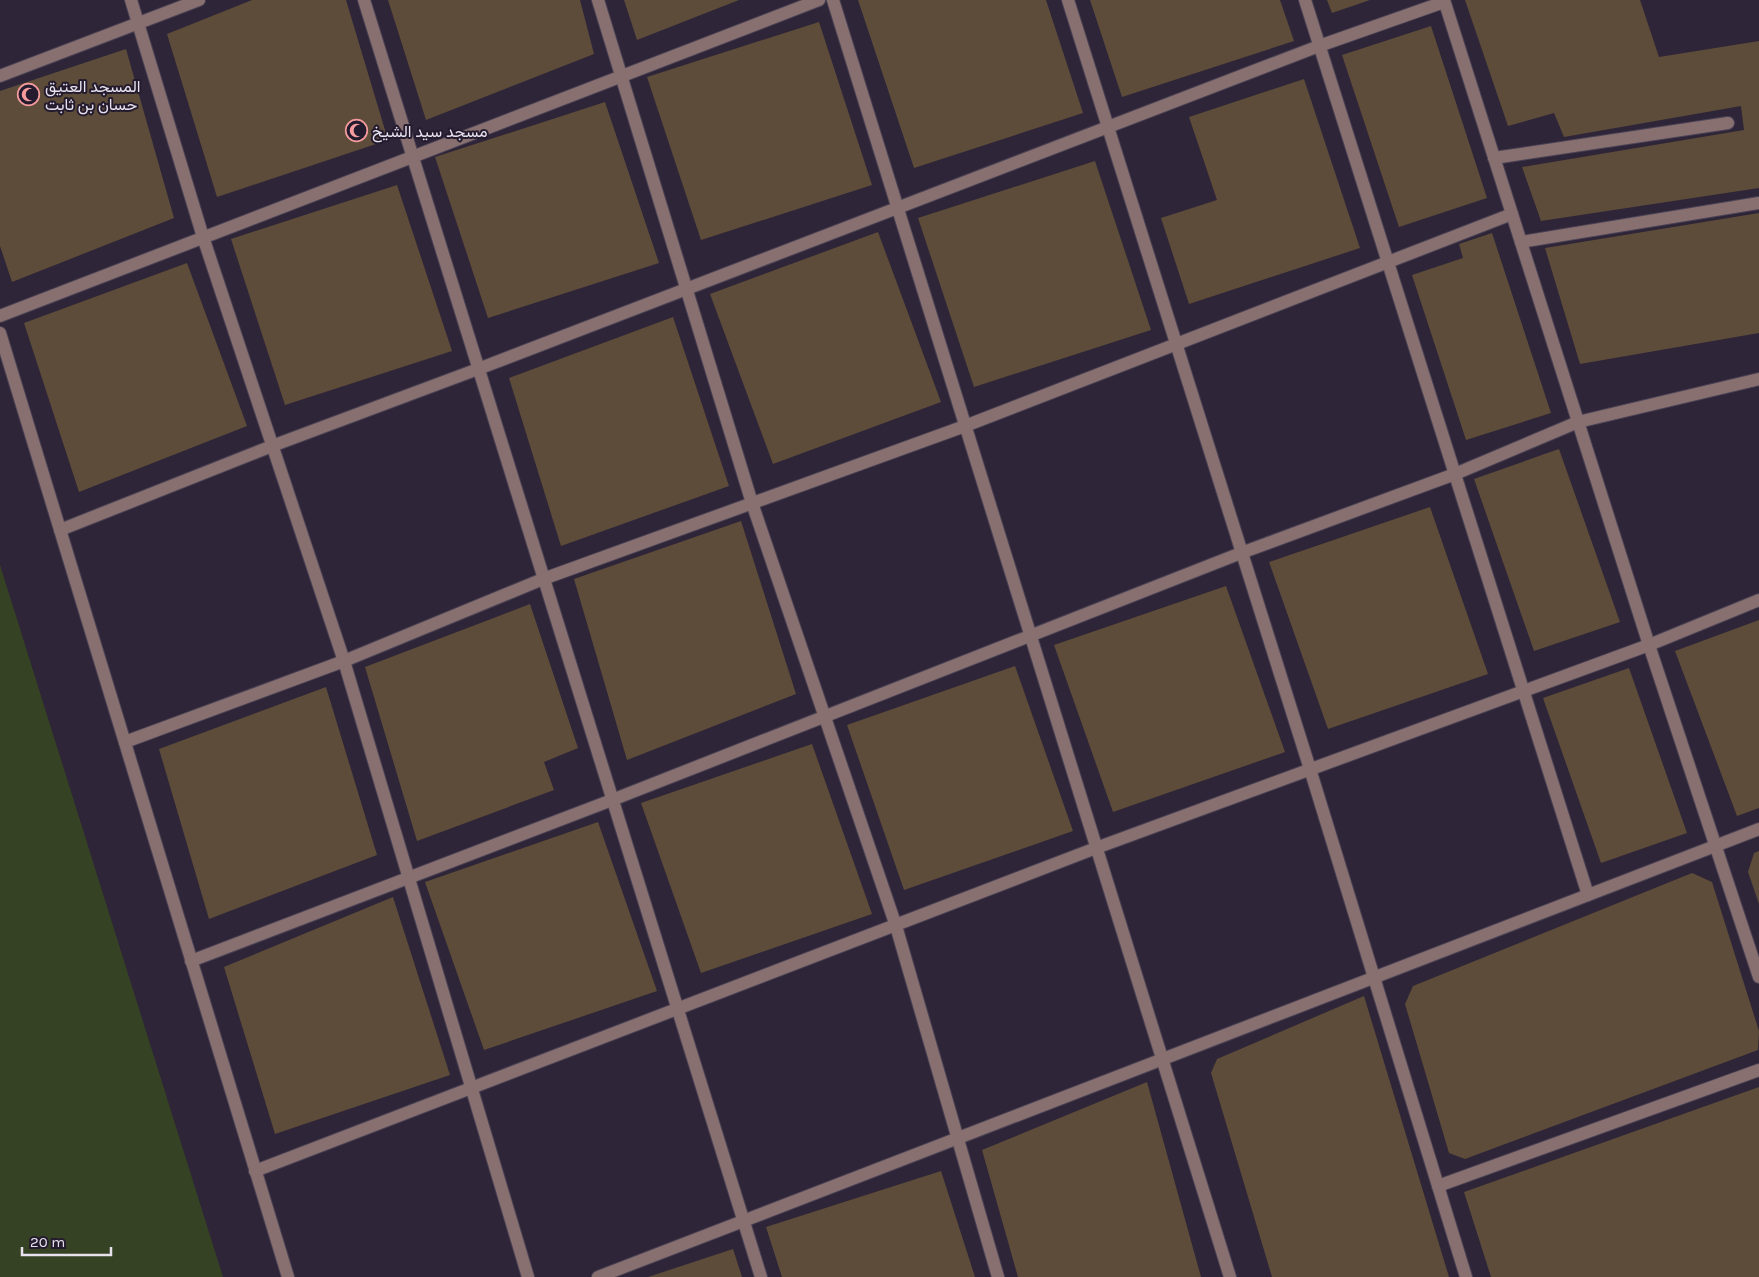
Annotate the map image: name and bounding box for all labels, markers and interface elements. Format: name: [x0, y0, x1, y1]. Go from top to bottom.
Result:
place label: المسجد العتيق حسان بن ثابت: [45, 77, 141, 115]
mosque icon: المسجد العتيق حسان بن ثابت: [17, 83, 41, 107]
mosque icon: مسجد سيد الشيخ: [344, 119, 368, 143]
place label: مسجد سيد الشيخ: [372, 122, 488, 143]
scale bar: [22, 1224, 111, 1256]
text: 20 m: [30, 1233, 65, 1251]

